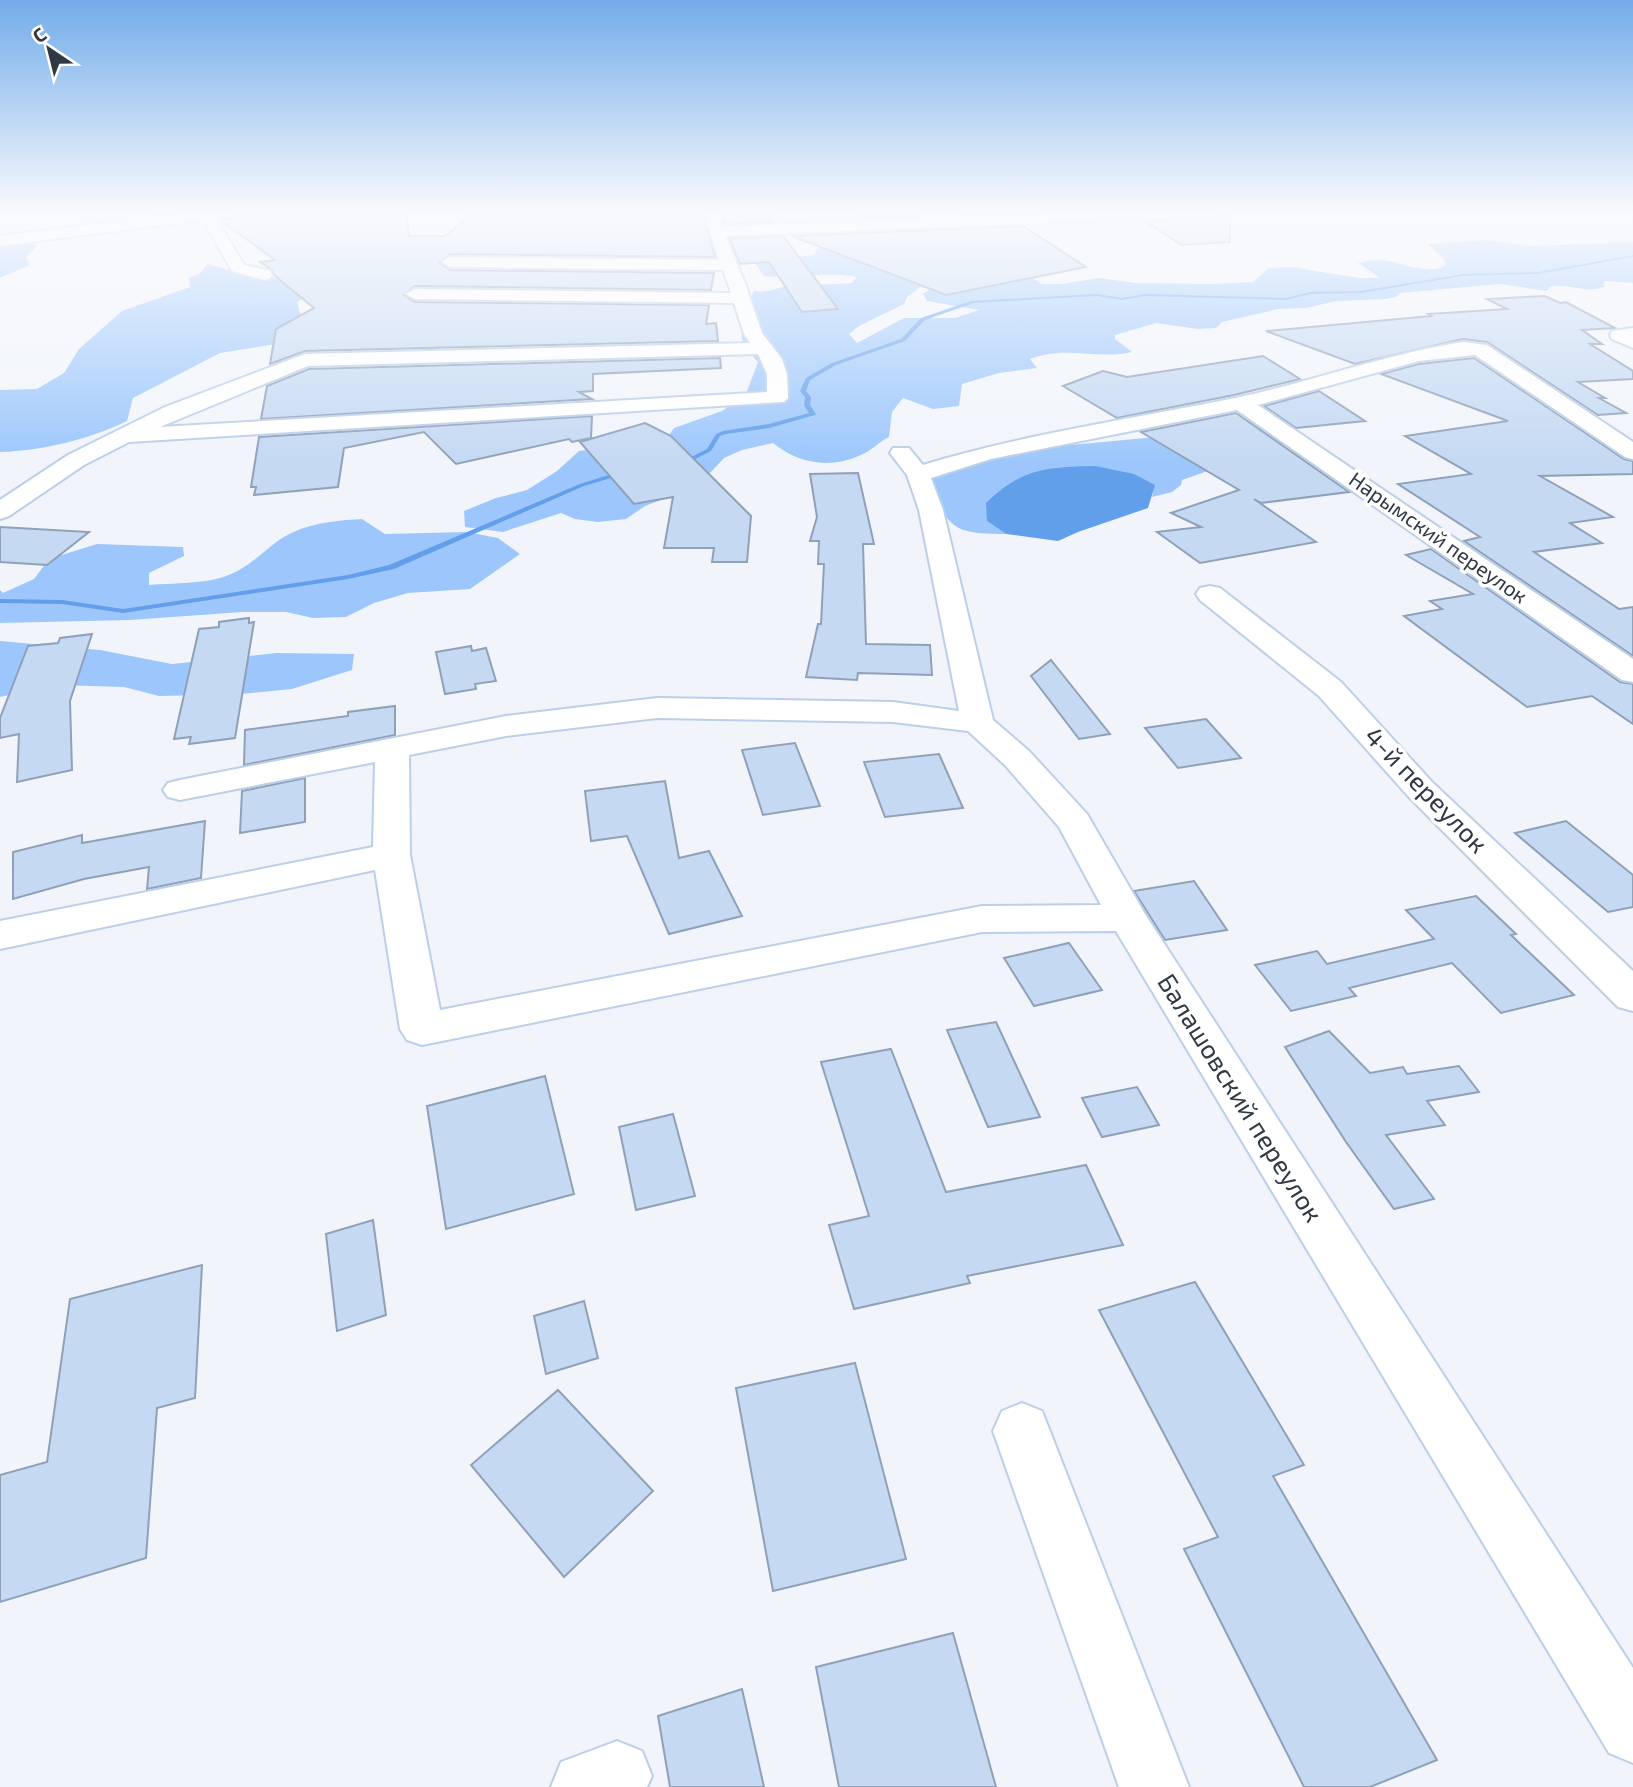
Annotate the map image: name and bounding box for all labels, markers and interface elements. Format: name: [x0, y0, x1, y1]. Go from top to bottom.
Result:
north arrow: [14, 14, 84, 84]
text: С: [28, 22, 50, 47]
street label: Нарымский переулок: [1344, 466, 1533, 609]
street label: 4-й переулок: [1359, 719, 1495, 859]
street label: Балашовский переулок: [1151, 967, 1330, 1228]

